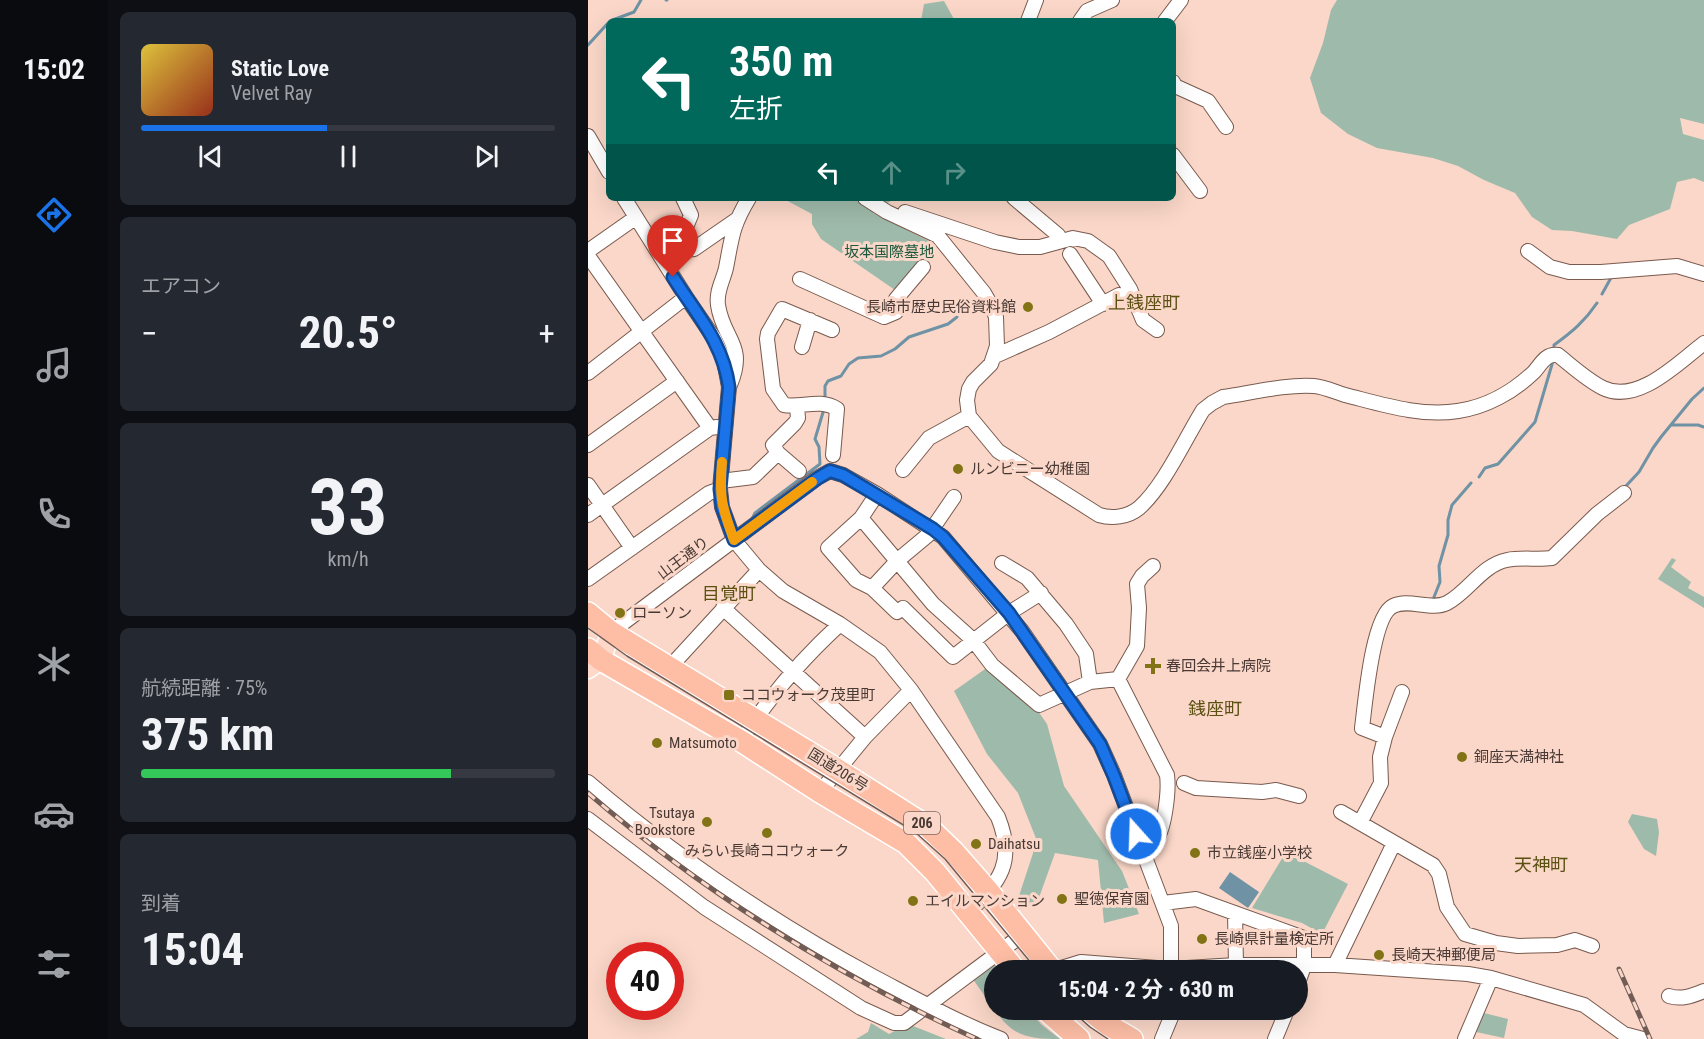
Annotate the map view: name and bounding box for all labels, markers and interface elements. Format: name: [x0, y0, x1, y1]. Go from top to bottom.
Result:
text: 350 m: [729, 37, 834, 86]
icon: left: [630, 42, 708, 120]
text: 15:02: [23, 54, 85, 86]
text: Static Love: [231, 56, 329, 81]
text: Velvet Ray: [231, 81, 312, 105]
text: 左折: [729, 93, 783, 125]
icon: previous: [194, 140, 227, 173]
icon: pause: [332, 140, 365, 173]
icon: next: [470, 140, 503, 173]
icon: left: [812, 156, 845, 189]
icon: ahead: [875, 156, 908, 189]
icon: right: [938, 156, 971, 189]
icon: directions: [33, 194, 75, 236]
pin: [647, 215, 698, 277]
icon: arrive: [656, 224, 689, 257]
park label: 坂本国際墓地: [844, 243, 934, 261]
text: エアコン: [141, 274, 221, 298]
district label: 上銭座町: [1108, 292, 1180, 313]
place label: 長崎市歴史民俗資料館: [866, 298, 1016, 316]
marker: 長崎市歴史民俗資料館: [1021, 300, 1035, 314]
text: 20.5°: [299, 306, 397, 359]
text: −: [141, 314, 158, 353]
text: +: [539, 314, 555, 353]
icon: music: [33, 344, 75, 386]
place label: ルンビニー幼稚園: [970, 460, 1090, 478]
text: 33: [309, 462, 387, 553]
marker: ルンビニー幼稚園: [951, 462, 965, 476]
icon: phone: [33, 493, 75, 535]
street label: 山王通り: [654, 533, 712, 583]
text: km/h: [327, 547, 369, 571]
district label: 目覚町: [702, 583, 756, 604]
place label: ローソン: [632, 604, 692, 622]
marker: ローソン: [613, 606, 627, 620]
icon: climate: [33, 643, 75, 685]
marker: 春回会井上病院: [1144, 657, 1162, 675]
place label: 春回会井上病院: [1166, 657, 1271, 675]
text: 航続距離 · 75%: [141, 676, 267, 700]
place label: ココウォーク茂里町: [741, 686, 875, 704]
marker: ココウォーク茂里町: [722, 688, 736, 702]
district label: 銭座町: [1188, 698, 1242, 719]
text: 375 km: [141, 708, 274, 761]
place label: Matsumoto: [669, 734, 737, 752]
marker: Matsumoto: [650, 736, 664, 750]
street label: 国道206号: [805, 745, 871, 795]
place label: 銅座天満神社: [1474, 748, 1564, 766]
marker: 銅座天満神社: [1455, 750, 1469, 764]
icon: car: [33, 793, 75, 835]
position arrow: [1104, 802, 1168, 866]
place label: Tsutaya Bookstore: [635, 804, 695, 839]
road number: 206: [904, 812, 940, 834]
marker: Tsutaya Bookstore: [700, 815, 714, 829]
marker: みらい長崎ココウォーク: [760, 826, 774, 840]
place label: Daihatsu: [988, 835, 1040, 853]
marker: Daihatsu: [969, 837, 983, 851]
place label: みらい長崎ココウォーク: [685, 842, 849, 860]
place label: 市立銭座小学校: [1207, 844, 1312, 862]
marker: 市立銭座小学校: [1188, 846, 1202, 860]
district label: 天神町: [1514, 854, 1568, 875]
place label: 聖徳保育園: [1074, 890, 1149, 908]
text: 到着: [141, 891, 181, 915]
place label: エイルマンション: [925, 892, 1045, 910]
marker: 聖徳保育園: [1055, 892, 1069, 906]
marker: エイルマンション: [906, 894, 920, 908]
text: 15:04: [141, 923, 244, 976]
place label: 長崎県計量検定所: [1214, 930, 1334, 948]
marker: 長崎県計量検定所: [1195, 932, 1209, 946]
speed limit sign: 40: [606, 942, 684, 1020]
icon: filters: [33, 943, 75, 985]
place label: 長崎天神郵便局: [1391, 946, 1496, 964]
marker: 長崎天神郵便局: [1372, 948, 1386, 962]
text: 15:04 · 2 分 · 630 m: [1058, 977, 1234, 1002]

